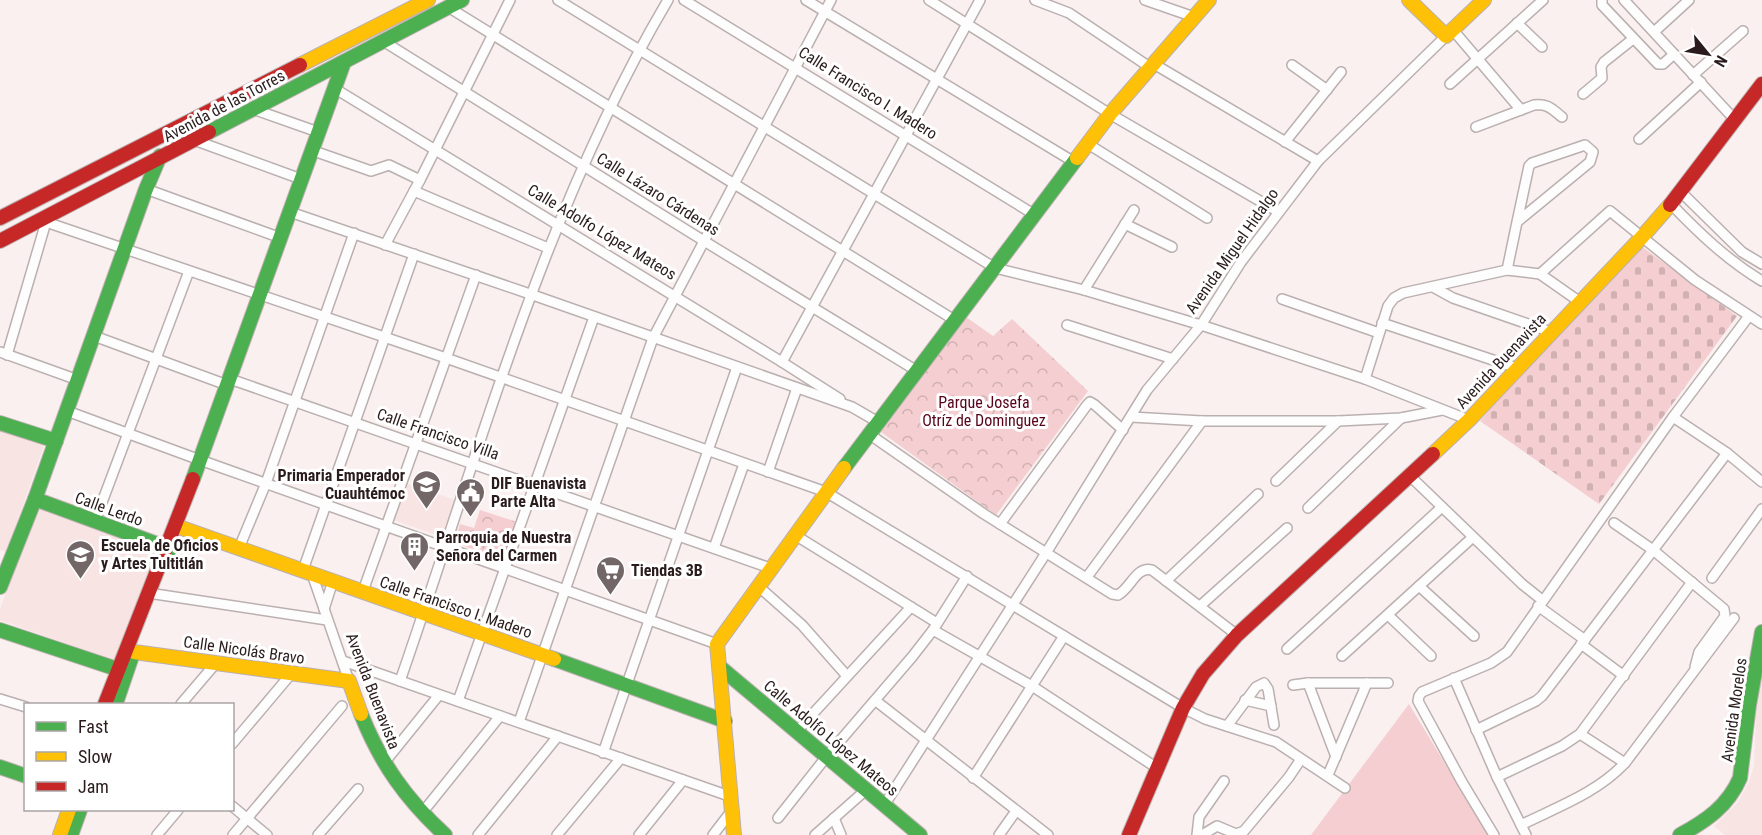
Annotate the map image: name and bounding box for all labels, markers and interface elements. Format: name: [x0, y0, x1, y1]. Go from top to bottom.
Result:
north arrow: [1678, 24, 1738, 84]
street label: Calle Francisco I. Madero: [795, 43, 941, 143]
text: N: [1710, 52, 1731, 70]
street label: Avenida de las Torres: [160, 66, 288, 146]
street label: Calle Lázaro Cárdenas: [593, 149, 723, 239]
street label: Calle Adolfo López Mateos: [524, 180, 680, 284]
street label: Avenida Miguel Hidalgo: [1182, 185, 1282, 317]
street label: Avenida Buenavista: [1452, 309, 1550, 413]
park label: Parque Josefa Otríz de Dominguez: [922, 393, 1046, 430]
street label: Calle Francisco Villa: [374, 404, 502, 464]
place label: Primaria Emperador Cuauhtémoc: [278, 466, 405, 503]
school or university icon: Primaria Emperador Cuauhtémoc: [410, 468, 442, 510]
place label: DIF Buenavista Parte Alta: [491, 474, 587, 511]
public building icon: DIF Buenavista Parte Alta: [454, 476, 486, 518]
street label: Calle Lerdo: [72, 488, 146, 530]
place label: Parroquia de Nuestra Señora del Carmen: [436, 528, 572, 565]
building icon: Parroquia de Nuestra Señora del Carmen: [399, 530, 431, 572]
place label: Escuela de Oficios y Artes Tultitlán: [101, 536, 219, 573]
school or university icon: Escuela de Oficios y Artes Tultitlán: [64, 538, 96, 580]
supermarket icon: Tiendas 3B: [594, 554, 626, 596]
place label: Tiendas 3B: [631, 561, 703, 580]
street label: Calle Francisco I. Madero: [377, 572, 535, 642]
street label: Avenida Buenavista: [342, 630, 404, 752]
street label: Calle Nicolás Bravo: [182, 632, 306, 668]
street label: Avenida Morelos: [1717, 657, 1751, 763]
street label: Calle Adolfo López Mateos: [760, 676, 902, 800]
legend: [24, 703, 234, 811]
text: Fast: [78, 716, 109, 737]
text: Slow: [78, 746, 113, 767]
text: Jam: [78, 776, 109, 797]

